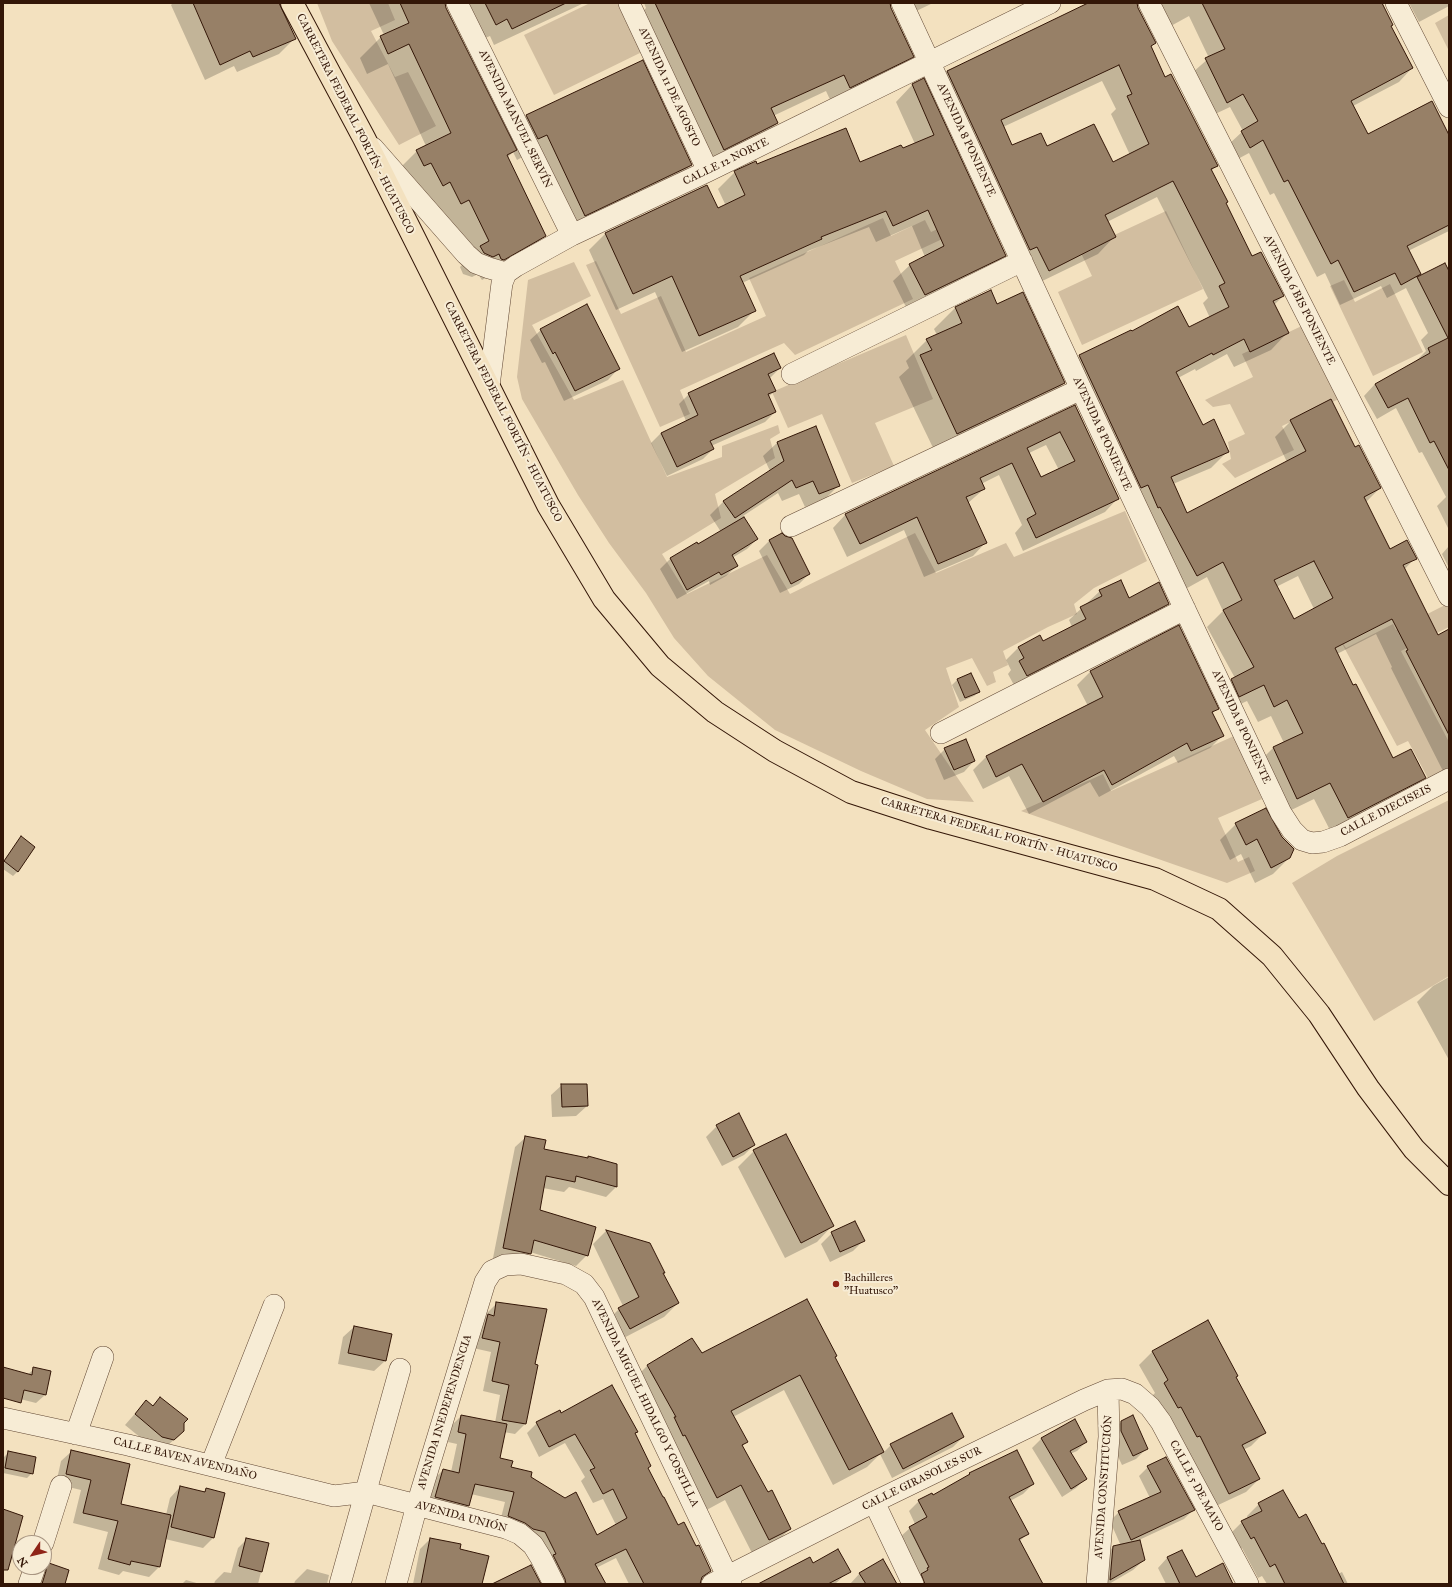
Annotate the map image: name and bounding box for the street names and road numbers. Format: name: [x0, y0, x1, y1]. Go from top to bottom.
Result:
street label: CARRETERA FEDERAL FORTÍN - HUATUSCO: [293, 12, 417, 236]
street label: AVENIDA 11 DE AGOSTO: [636, 25, 702, 149]
street label: AVENIDA MANUEL SERVÍN: [476, 48, 554, 190]
street label: AVENIDA 8 PONIENTE: [934, 81, 998, 199]
street label: CALLE 12 NORTE: [681, 135, 771, 189]
street label: AVENIDA 6 BIS PONIENTE: [1260, 233, 1338, 367]
street label: CARRETERA FEDERAL FORTÍN - HUATUSCO: [441, 300, 565, 524]
street label: AVENIDA 8 PONIENTE: [1070, 375, 1134, 493]
street label: AVENIDA 8 PONIENTE: [1209, 668, 1273, 786]
street label: CALLE DIECISEIS: [1338, 782, 1434, 840]
street label: CARRETERA FEDERAL FORTÍN - HUATUSCO: [879, 795, 1119, 875]
street label: AVENIDA MIGUEL HIDALGO Y COSTILLA: [589, 1297, 701, 1509]
street label: AVENIDA INEDEPENDENCIA: [415, 1333, 475, 1491]
street label: AVENIDA CONSTITUCIÓN: [1092, 1415, 1116, 1559]
street label: CALLE BAVEN AVENDAÑO: [112, 1435, 258, 1483]
street label: CALLE 5 DE MAYO: [1166, 1438, 1226, 1534]
street label: CALLE GIRASOLES SUR: [860, 1444, 984, 1514]
street label: AVENIDA UNIÓN: [414, 1498, 508, 1536]

